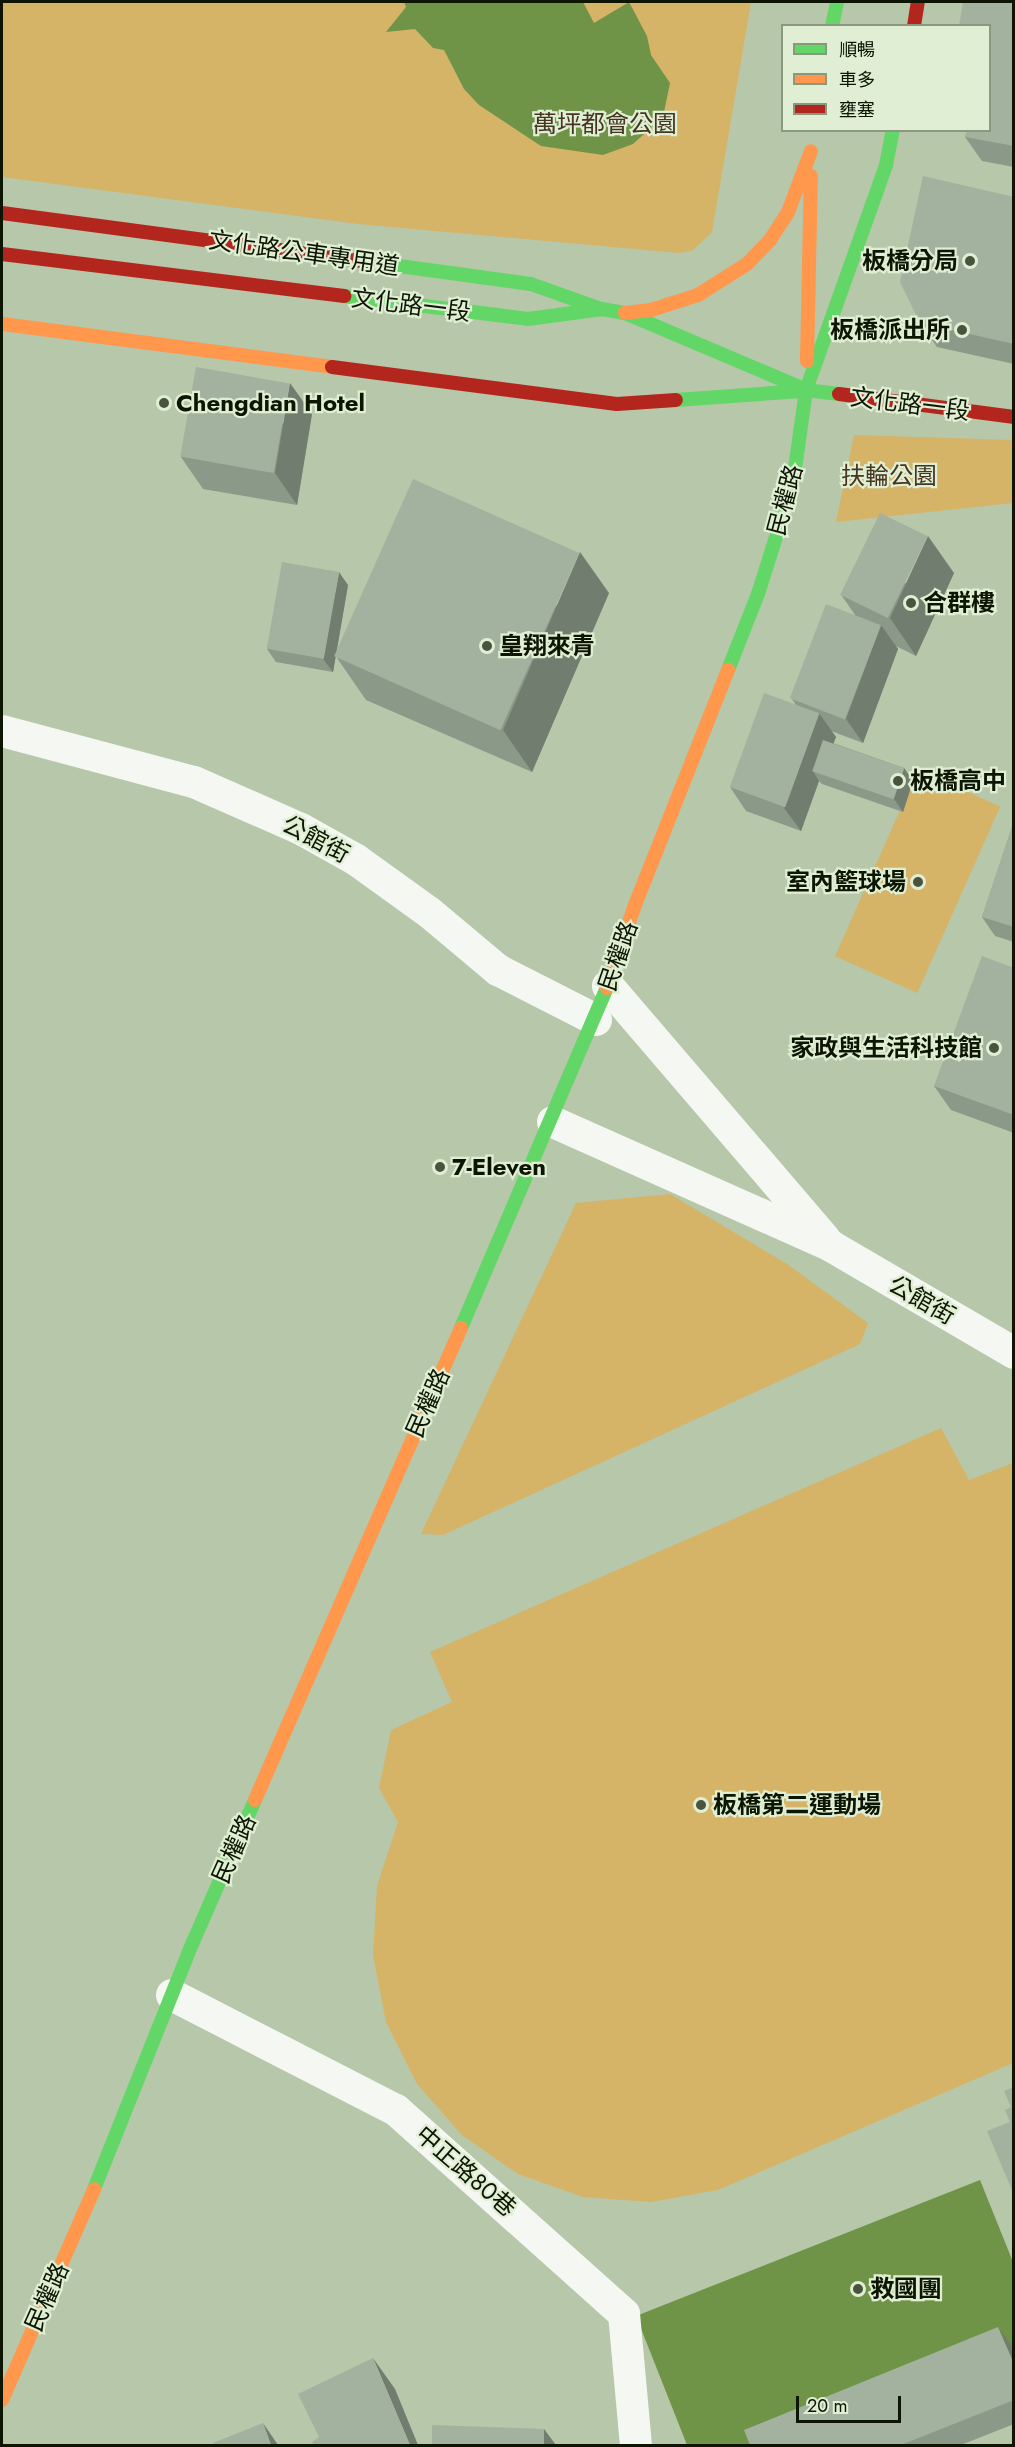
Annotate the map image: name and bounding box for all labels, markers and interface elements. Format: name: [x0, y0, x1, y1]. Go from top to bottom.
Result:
legend: [781, 24, 991, 132]
text: 順暢: [839, 37, 875, 63]
text: 車多: [839, 67, 875, 93]
text: 壅塞: [839, 97, 875, 123]
park label: 萬坪都會公園: [533, 110, 677, 138]
street label: 文化路公車專用道: [207, 225, 401, 281]
place label: 板橋分局: [862, 247, 958, 275]
marker: 板橋分局: [963, 254, 977, 268]
street label: 文化路一段: [350, 283, 472, 327]
place label: 板橋派出所: [830, 316, 950, 344]
marker: 板橋派出所: [955, 323, 969, 337]
street label: 文化路一段: [849, 382, 971, 426]
place label: Chengdian Hotel: [176, 389, 365, 417]
marker: Chengdian Hotel: [157, 396, 171, 410]
street label: 民權路: [762, 461, 808, 539]
park label: 扶輪公園: [841, 462, 937, 490]
place label: 合群樓: [923, 589, 995, 617]
marker: 合群樓: [904, 596, 918, 610]
place label: 皇翔來青: [499, 632, 595, 660]
marker: 皇翔來青: [480, 639, 494, 653]
place label: 板橋高中: [910, 767, 1006, 795]
marker: 板橋高中: [891, 774, 905, 788]
street label: 公館街: [277, 809, 355, 869]
place label: 室內籃球場: [786, 868, 906, 896]
marker: 室內籃球場: [911, 875, 925, 889]
street label: 民權路: [593, 917, 643, 995]
place label: 家政與生活科技館: [790, 1034, 982, 1062]
marker: 家政與生活科技館: [987, 1041, 1001, 1055]
place label: 7-Eleven: [452, 1153, 546, 1181]
marker: 7-Eleven: [433, 1160, 447, 1174]
street label: 公館街: [884, 1270, 960, 1330]
street label: 民權路: [400, 1364, 456, 1442]
place label: 板橋第二運動場: [713, 1791, 881, 1819]
marker: 板橋第二運動場: [694, 1798, 708, 1812]
street label: 民權路: [206, 1810, 262, 1888]
street label: 中正路80巷: [410, 2120, 522, 2222]
street label: 民權路: [19, 2258, 75, 2336]
place label: 救國團: [870, 2275, 942, 2303]
marker: 救國團: [851, 2282, 865, 2296]
scale bar: [799, 2384, 904, 2422]
text: 20 m: [807, 2393, 847, 2419]

